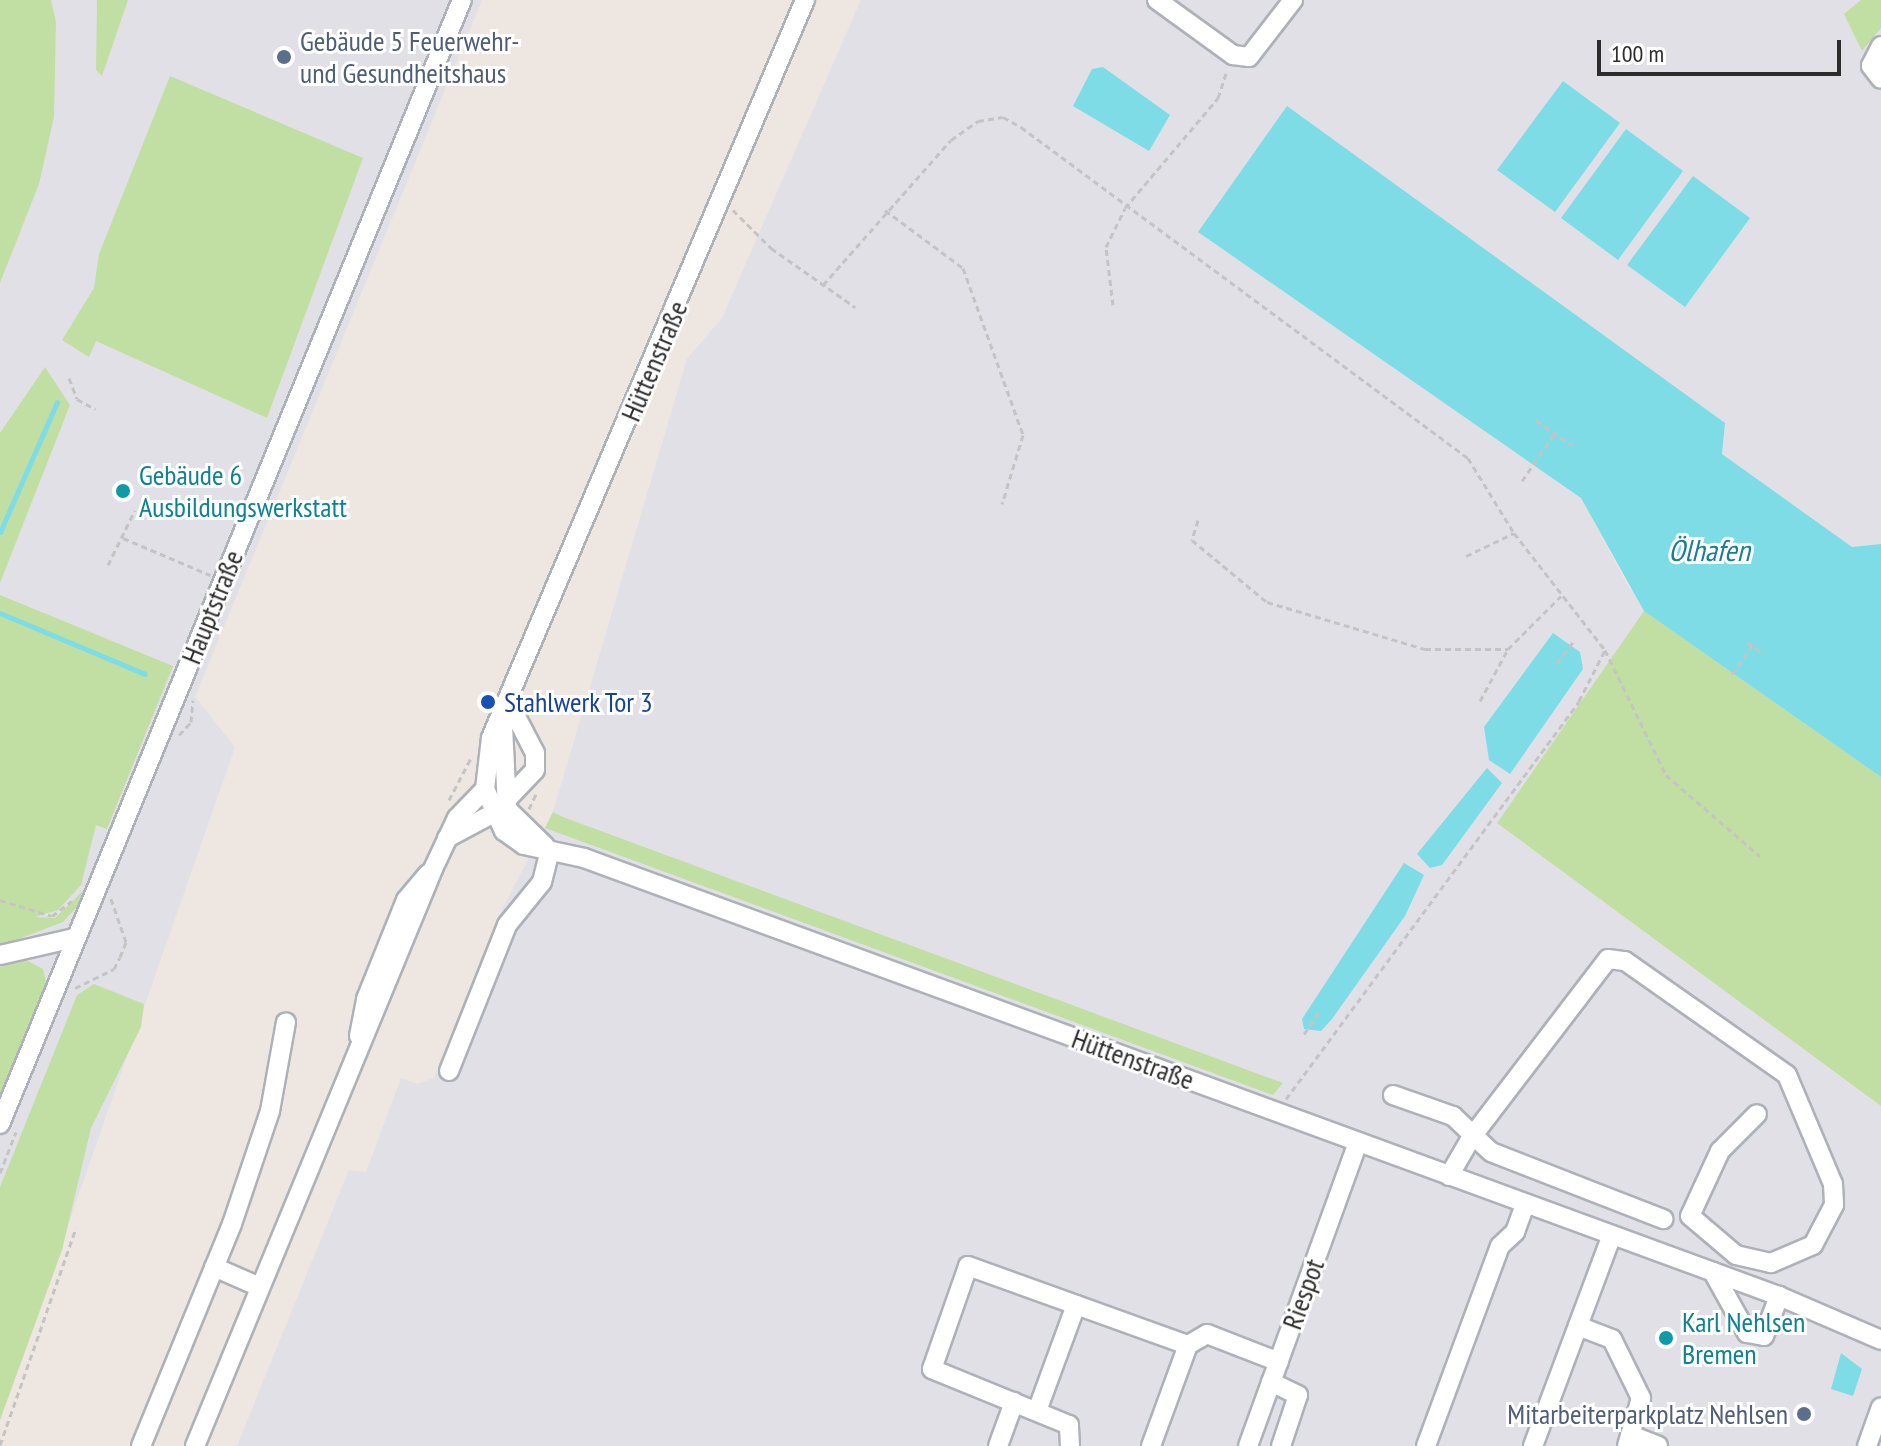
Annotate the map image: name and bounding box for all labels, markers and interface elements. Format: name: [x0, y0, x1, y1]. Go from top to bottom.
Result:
place label: Gebäude 5 Feuerwehr- und Gesundheitshaus: [300, 24, 519, 90]
scale bar: [1601, 24, 1845, 74]
text: 100 m: [1611, 38, 1664, 69]
marker: Gebäude 5 Feuerwehr- und Gesundheitshaus: [275, 48, 293, 66]
street label: Hüttenstraße: [614, 296, 694, 426]
place label: Gebäude 6 Ausbildungswerkstatt: [139, 458, 347, 524]
marker: Gebäude 6 Ausbildungswerkstatt: [114, 482, 132, 500]
water label: Ölhafen: [1668, 532, 1750, 568]
street label: Hauptstraße: [174, 545, 250, 669]
place label: Stahlwerk Tor 3: [504, 685, 654, 719]
marker: Stahlwerk Tor 3: [479, 693, 497, 711]
street label: Hüttenstraße: [1067, 1021, 1199, 1097]
street label: Riespot: [1275, 1254, 1331, 1334]
place label: Karl Nehlsen Bremen: [1682, 1305, 1805, 1371]
marker: Karl Nehlsen Bremen: [1657, 1329, 1675, 1347]
place label: Mitarbeiterparkplatz Nehlsen: [1507, 1397, 1788, 1431]
marker: Mitarbeiterparkplatz Nehlsen: [1795, 1405, 1813, 1423]

